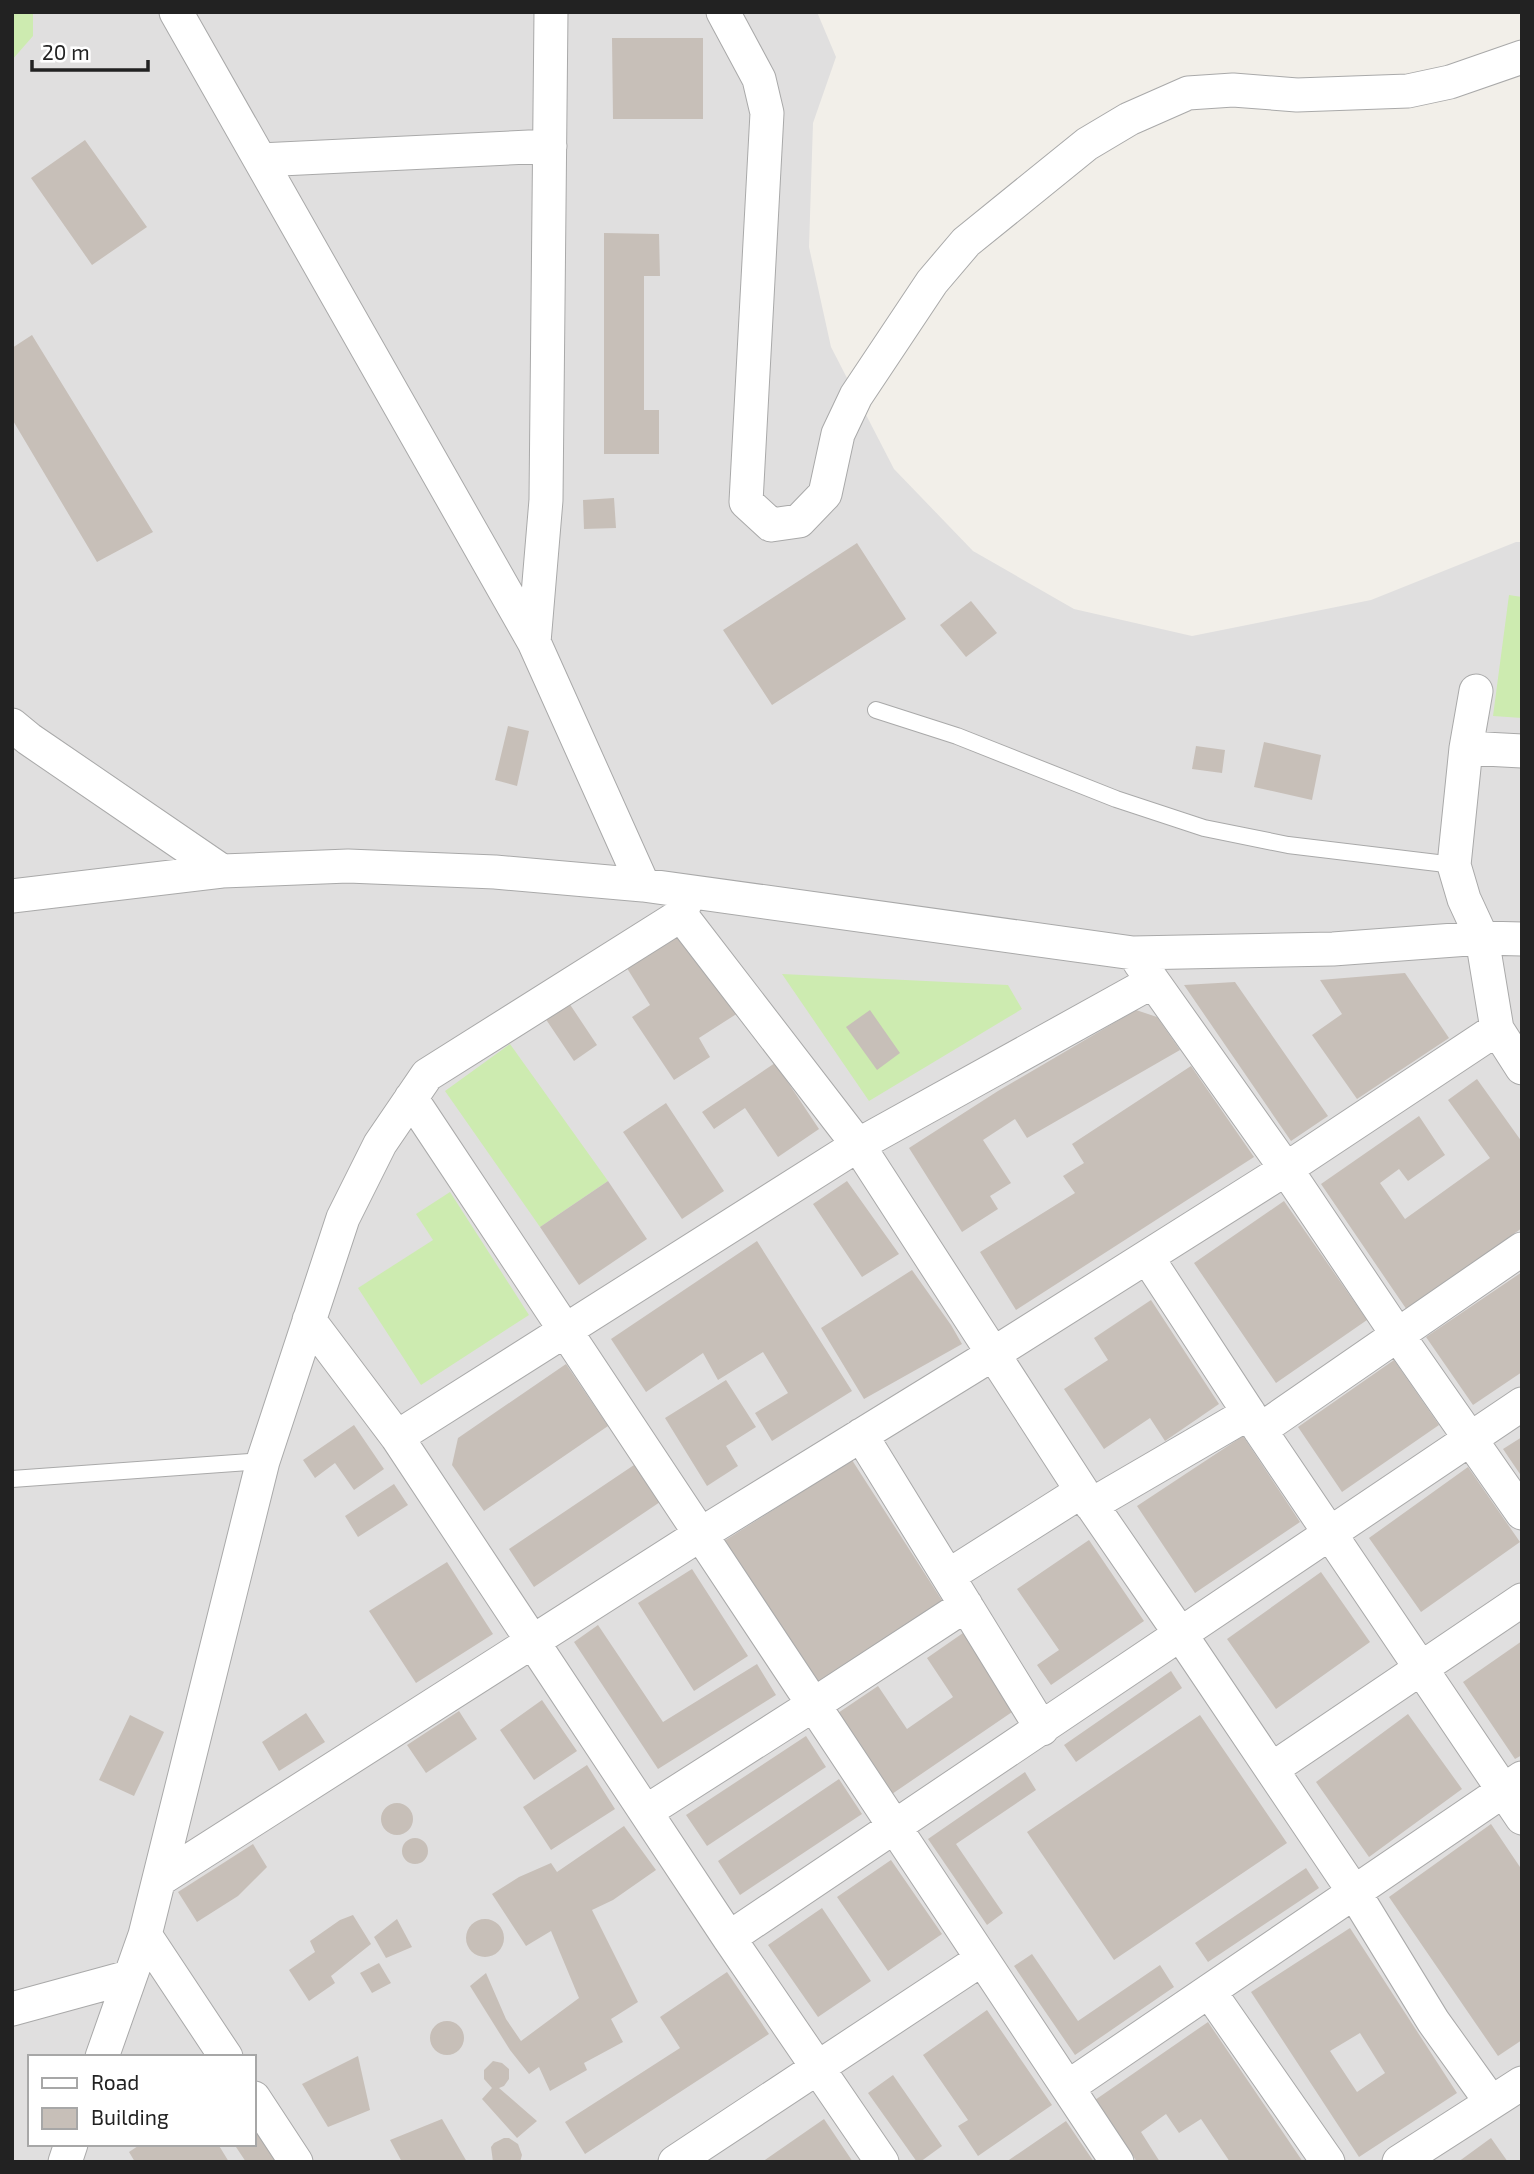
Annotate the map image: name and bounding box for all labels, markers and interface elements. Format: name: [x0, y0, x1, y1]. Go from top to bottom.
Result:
scale bar: [32, 28, 147, 72]
text: 20 m: [42, 39, 90, 64]
legend: [28, 2055, 256, 2146]
text: Road: [91, 2069, 139, 2094]
text: Building: [91, 2104, 169, 2129]

